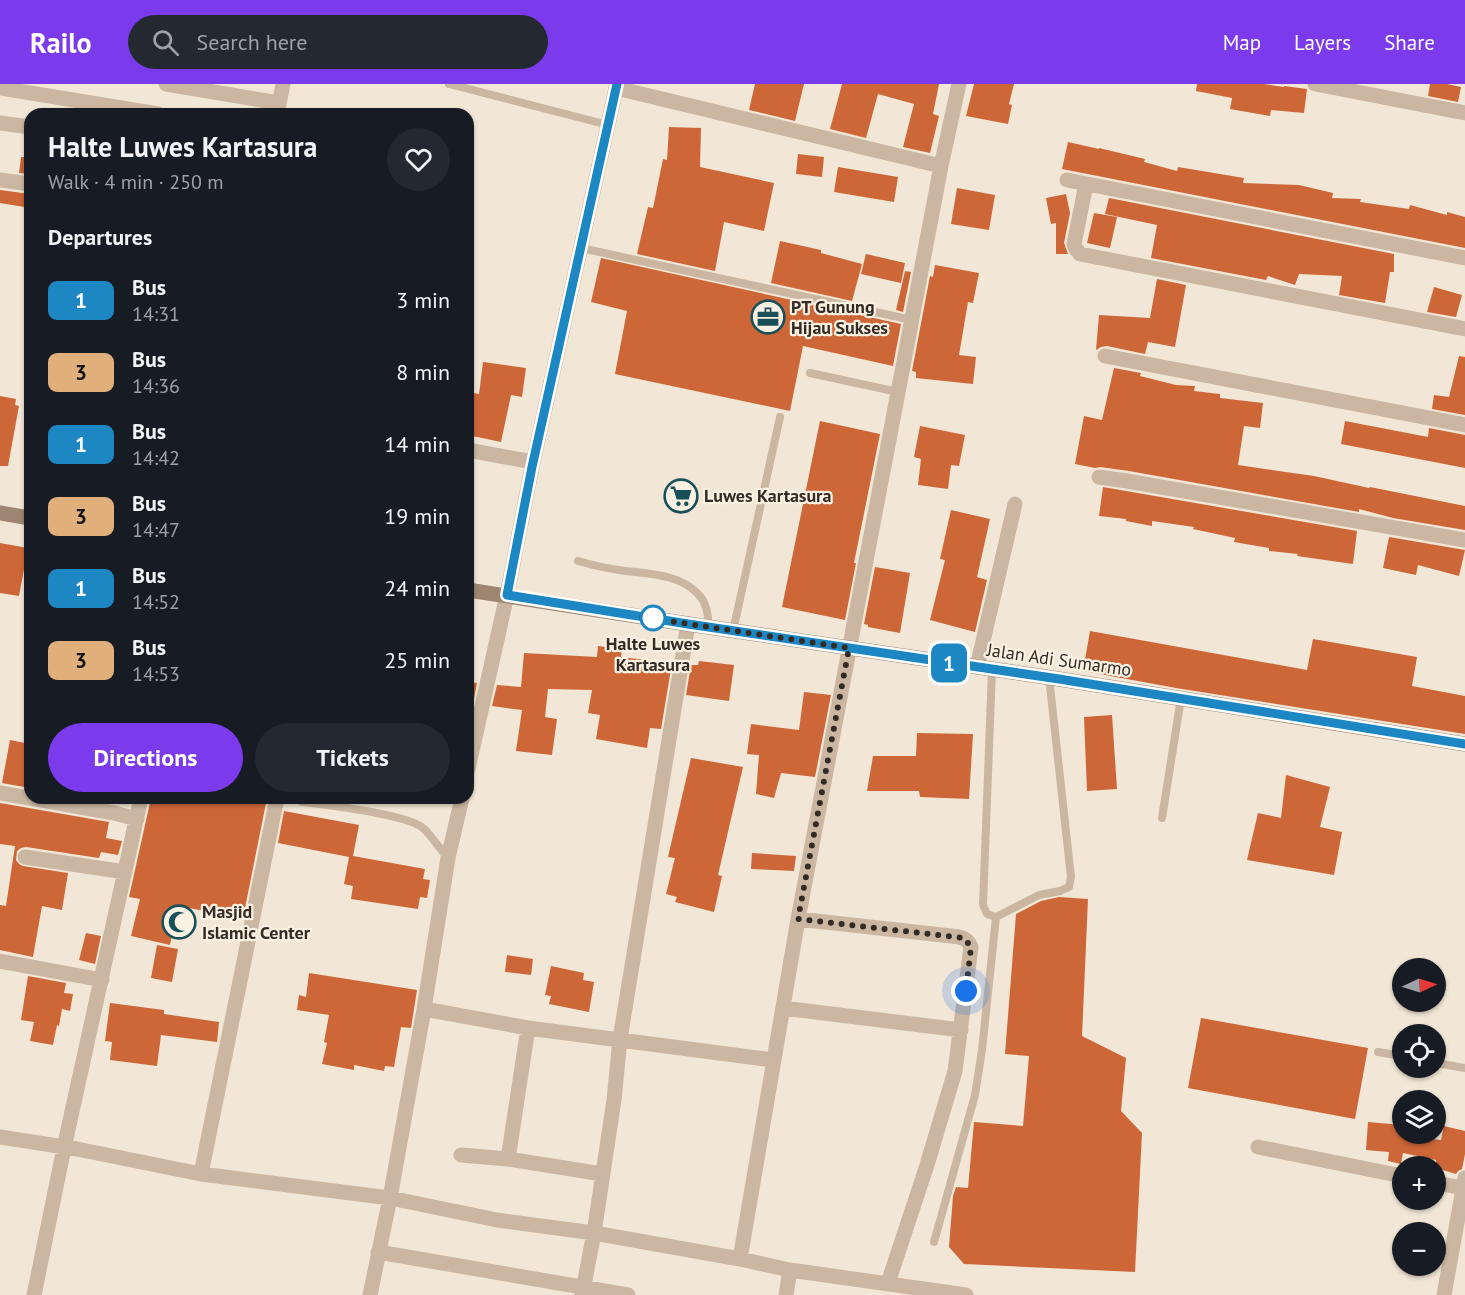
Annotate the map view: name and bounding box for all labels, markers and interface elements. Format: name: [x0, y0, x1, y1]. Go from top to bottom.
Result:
search box: [128, 15, 548, 69]
text: Railo: [30, 24, 92, 61]
icon: search: [149, 26, 182, 59]
text: Search here: [197, 28, 308, 56]
text: Map: [1223, 29, 1261, 56]
text: Layers: [1294, 29, 1351, 56]
text: Share: [1384, 29, 1435, 56]
text: Halte Luwes Kartasura: [48, 128, 317, 165]
button: heart: [387, 128, 450, 191]
text: Walk · 4 min · 250 m: [48, 169, 224, 195]
text: Departures: [48, 223, 152, 251]
text: Bus: [132, 273, 166, 301]
text: 3 min: [396, 286, 450, 314]
text: 1: [75, 287, 87, 314]
place label: PT Gunung Hijau Sukses: [791, 295, 888, 339]
office icon: PT Gunung Hijau Sukses: [750, 299, 786, 335]
text: 14:31: [132, 301, 180, 327]
text: Bus: [132, 345, 166, 373]
text: 8 min: [396, 358, 450, 386]
text: 3: [75, 359, 87, 386]
text: 14:36: [132, 373, 180, 399]
text: Bus: [132, 417, 166, 445]
text: 14 min: [384, 430, 450, 458]
text: 1: [75, 431, 87, 458]
text: 14:42: [132, 445, 180, 471]
supermarket icon: Luwes Kartasura: [663, 478, 699, 514]
place label: Luwes Kartasura: [704, 484, 831, 507]
text: Bus: [132, 489, 166, 517]
text: 19 min: [384, 502, 450, 530]
text: 3: [75, 503, 87, 530]
text: 14:47: [132, 517, 180, 543]
text: Bus: [132, 561, 166, 589]
text: 24 min: [384, 574, 450, 602]
text: 1: [75, 575, 87, 602]
text: 14:52: [132, 589, 180, 615]
marker: Halte Luwes Kartasura: [640, 605, 666, 631]
place label: Halte Luwes Kartasura: [606, 632, 701, 676]
text: Bus: [132, 633, 166, 661]
street label: Jalan Adi Sumarmo: [984, 638, 1133, 681]
line badge: 1: [930, 644, 968, 682]
text: 25 min: [384, 646, 450, 674]
text: 3: [75, 647, 87, 674]
text: 1: [943, 650, 955, 677]
text: 14:53: [132, 661, 180, 687]
button: Directions: [48, 723, 243, 792]
button: Tickets: [255, 723, 450, 792]
place label: Masjid Islamic Center: [202, 900, 311, 944]
mosque icon: Masjid Islamic Center: [161, 904, 197, 940]
north arrow: [1392, 958, 1446, 1012]
map controls: [1392, 958, 1446, 1276]
your location: [951, 976, 981, 1006]
button: locate: [1392, 1024, 1446, 1078]
button: layers: [1392, 1090, 1446, 1144]
button: +: [1392, 1156, 1446, 1210]
button: −: [1392, 1222, 1446, 1276]

